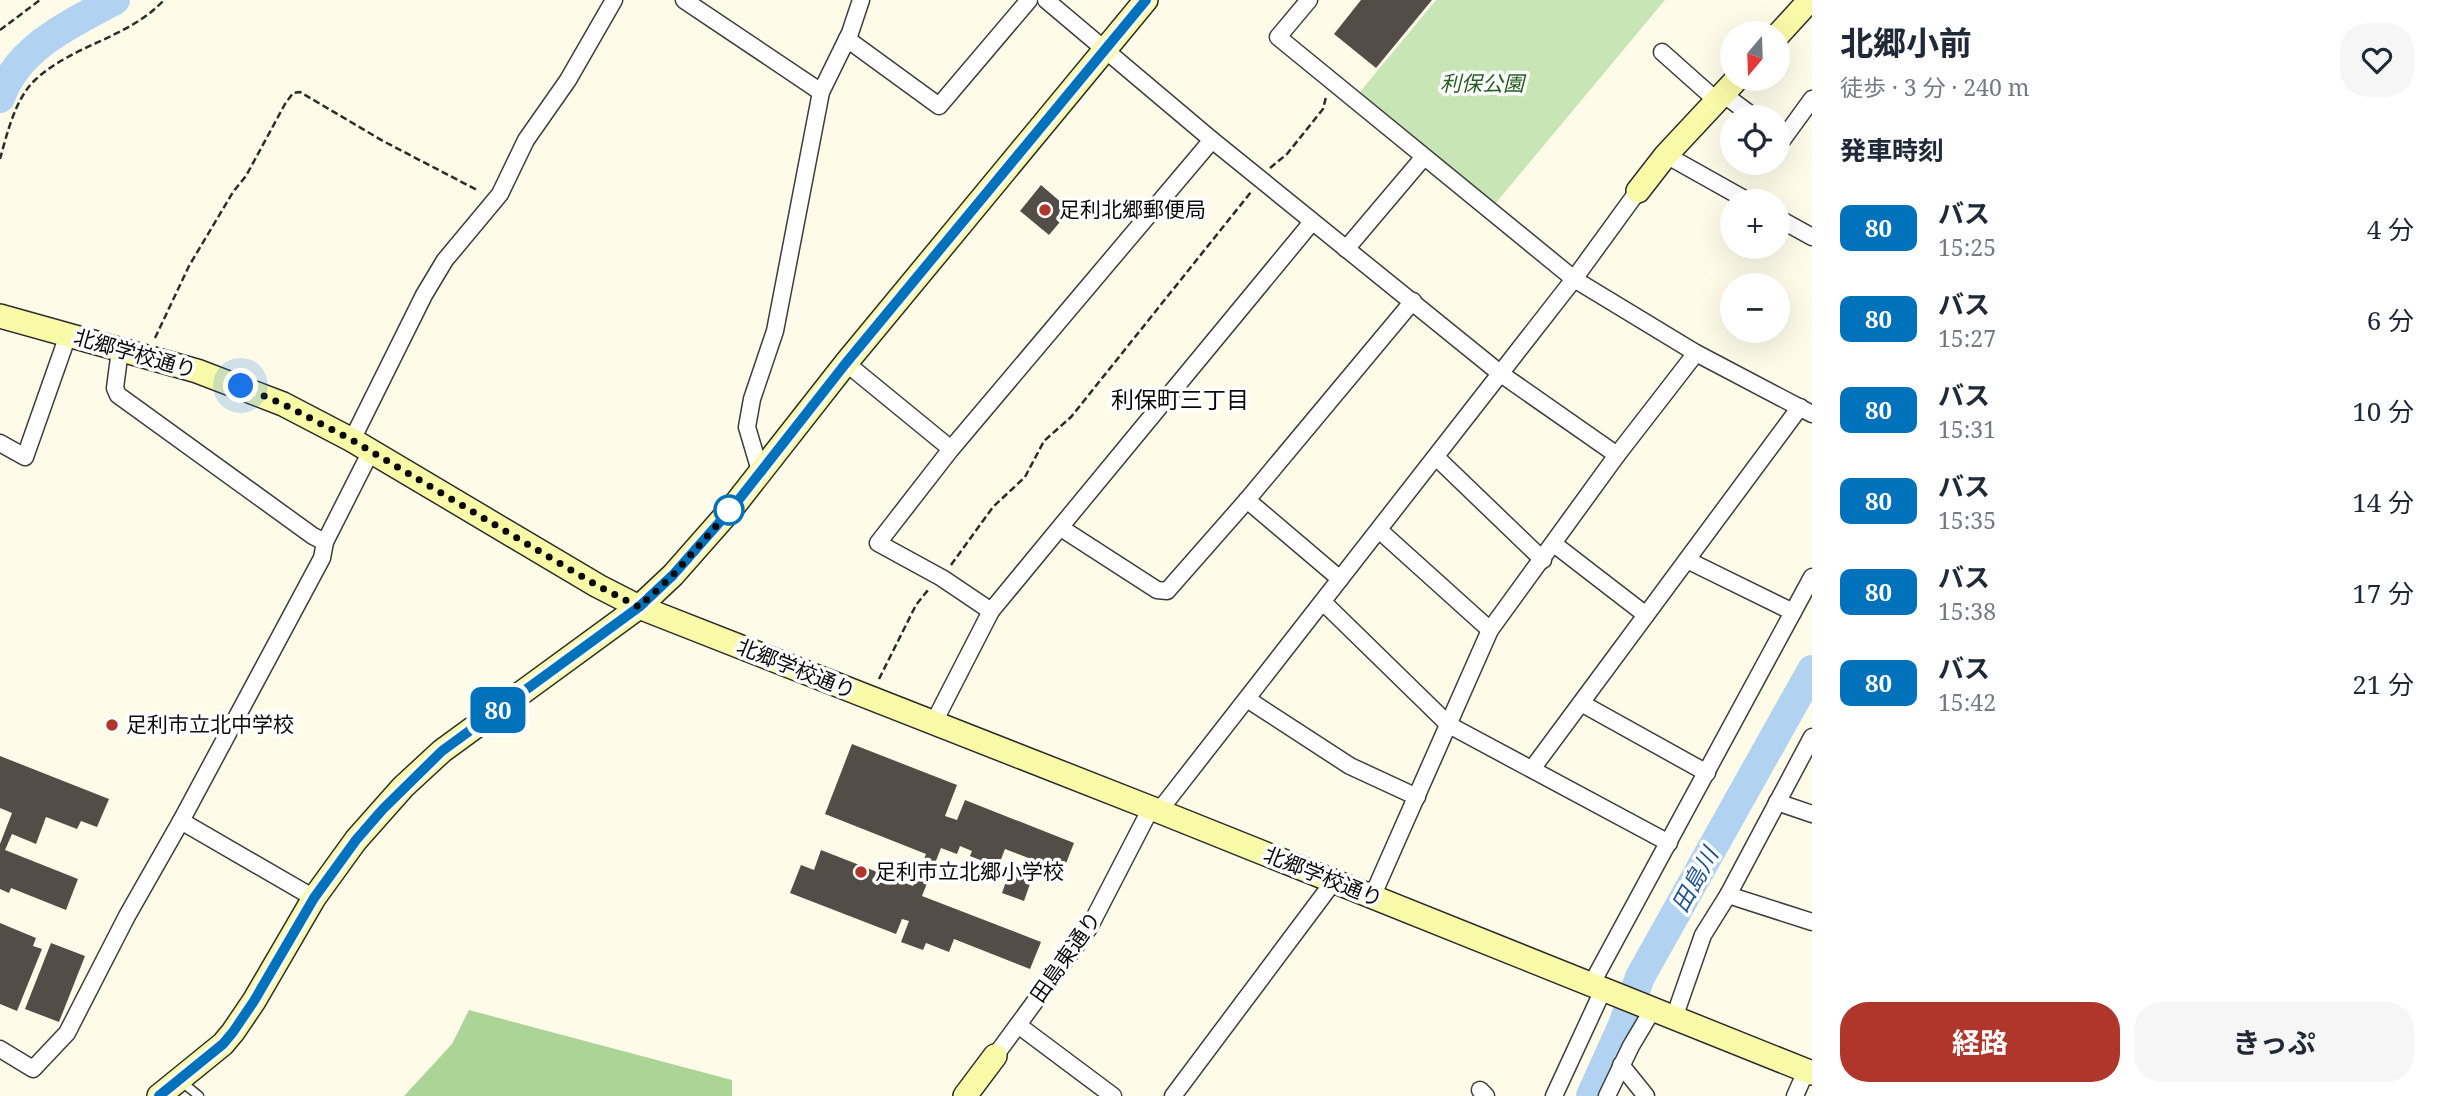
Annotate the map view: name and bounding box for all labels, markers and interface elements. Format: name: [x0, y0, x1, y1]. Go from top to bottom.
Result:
text: 北郷小前: [1840, 20, 1972, 65]
north arrow: [1720, 21, 1790, 91]
map controls: [1720, 21, 1790, 343]
button: heart: [2340, 23, 2414, 97]
park label: 利保公園: [1440, 69, 1527, 97]
text: 徒歩 · 3 分 · 240 m: [1840, 71, 2030, 103]
button: locate: [1720, 105, 1790, 175]
text: 発車時刻: [1840, 132, 1944, 168]
button: +: [1720, 189, 1790, 259]
place label: 足利北郷郵便局: [1059, 195, 1206, 223]
text: バス: [1938, 195, 1990, 231]
marker: 足利北郷郵便局: [1037, 202, 1053, 218]
text: 80: [1865, 211, 1892, 244]
text: 4 分: [2367, 211, 2414, 247]
text: 15:25: [1938, 231, 1996, 263]
button: −: [1720, 273, 1790, 343]
text: バス: [1938, 286, 1990, 322]
text: 80: [1865, 302, 1892, 335]
text: 6 分: [2367, 302, 2414, 338]
street label: 北郷学校通り: [71, 322, 200, 384]
text: 15:27: [1938, 322, 1996, 354]
your location: [223, 368, 258, 403]
text: バス: [1938, 377, 1990, 413]
district label: 利保町三丁目: [1111, 383, 1249, 415]
text: 80: [1865, 393, 1892, 426]
text: 10 分: [2352, 393, 2414, 429]
text: 15:31: [1938, 413, 1996, 445]
text: バス: [1938, 468, 1990, 504]
text: 80: [1865, 484, 1892, 517]
text: 14 分: [2352, 484, 2414, 520]
unlabelled marker: [714, 495, 744, 525]
text: 15:35: [1938, 504, 1996, 536]
text: バス: [1938, 559, 1990, 595]
text: 80: [1865, 575, 1892, 608]
text: 17 分: [2352, 575, 2414, 611]
text: 15:38: [1938, 595, 1996, 627]
street label: 北郷学校通り: [733, 631, 860, 705]
text: バス: [1938, 650, 1990, 686]
text: 80: [1865, 666, 1892, 699]
text: 21 分: [2352, 666, 2414, 702]
text: 15:42: [1938, 686, 1996, 718]
line badge: 80: [466, 687, 530, 733]
text: 80: [484, 693, 512, 726]
place label: 足利市立北中学校: [126, 710, 294, 738]
marker: 足利市立北中学校: [104, 717, 120, 733]
street label: 北郷学校通り: [1260, 839, 1387, 913]
water label: 田島川: [1663, 839, 1726, 917]
place label: 足利市立北郷小学校: [875, 857, 1064, 885]
marker: 足利市立北郷小学校: [853, 864, 869, 880]
street label: 田島東通り: [1024, 905, 1107, 1007]
button: 経路: [1840, 1002, 2120, 1082]
button: きっぷ: [2134, 1002, 2414, 1082]

